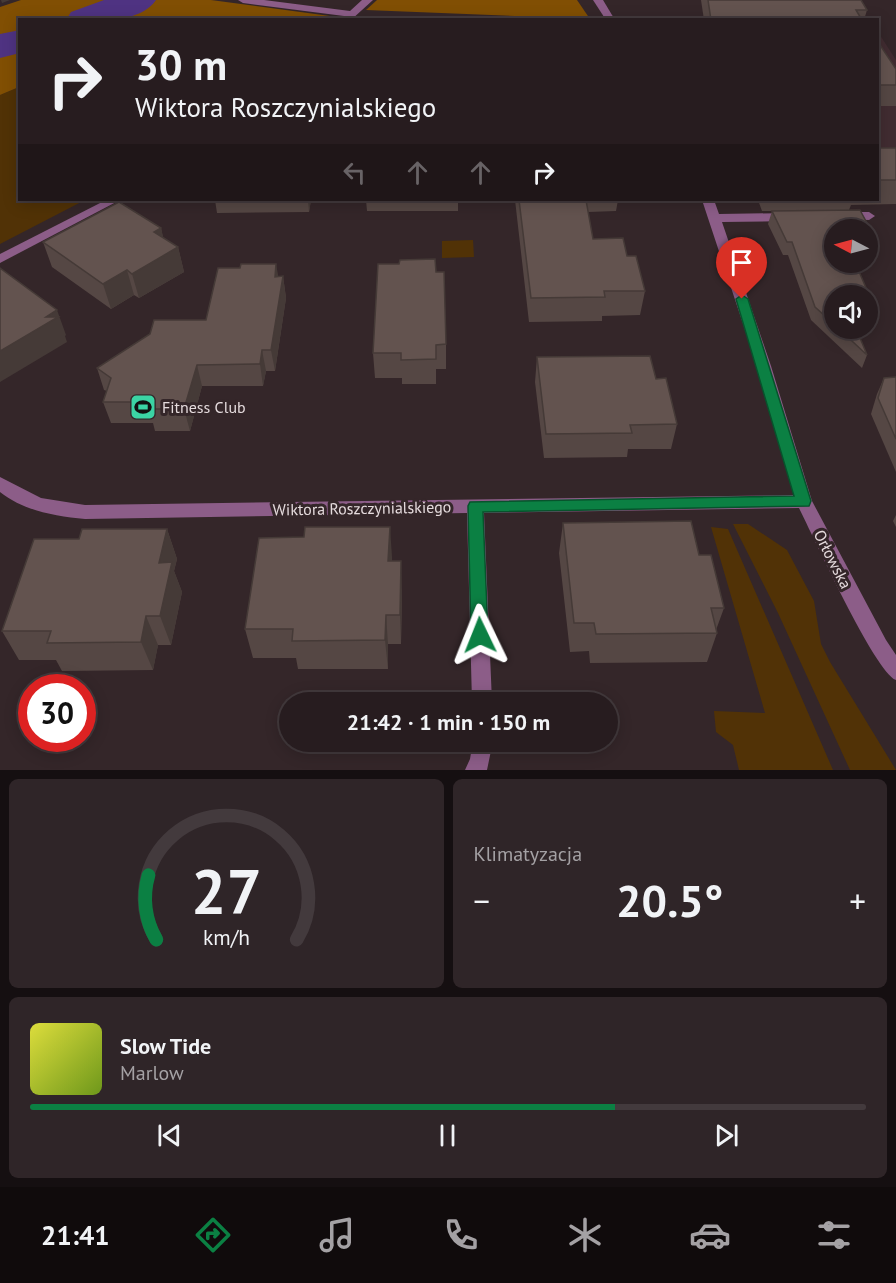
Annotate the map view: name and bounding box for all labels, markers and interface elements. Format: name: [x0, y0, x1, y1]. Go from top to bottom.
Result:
text: 30 m: [135, 37, 227, 92]
icon: right: [36, 42, 114, 120]
text: Wiktora Roszczynialskiego: [135, 90, 436, 124]
icon: left: [338, 156, 371, 189]
icon: ahead: [401, 156, 434, 189]
icon: ahead: [464, 156, 497, 189]
icon: right: [527, 156, 560, 189]
north arrow: [824, 219, 878, 273]
map controls: [824, 219, 878, 339]
pin: [716, 237, 767, 299]
icon: arrive: [725, 246, 758, 279]
button: sound: [824, 285, 878, 339]
sports icon: Fitness Club: [128, 392, 158, 422]
place label: Fitness Club: [162, 397, 246, 417]
street label: Wiktora Roszczynialskiego: [273, 496, 451, 520]
street label: Orłowska: [810, 526, 856, 592]
position arrow: [448, 603, 512, 667]
speed limit sign: 30: [18, 674, 96, 752]
text: 21:42 · 1 min · 150 m: [347, 708, 550, 736]
text: Klimatyzacja: [474, 841, 582, 867]
text: 27: [191, 850, 262, 931]
text: 20.5°: [616, 871, 723, 929]
text: −: [474, 879, 490, 922]
text: +: [849, 879, 866, 922]
text: km/h: [203, 924, 250, 952]
text: Slow Tide: [120, 1032, 211, 1060]
text: Marlow: [120, 1060, 184, 1086]
icon: previous: [153, 1119, 186, 1152]
icon: pause: [431, 1119, 464, 1152]
icon: next: [710, 1119, 743, 1152]
icon: directions: [192, 1214, 234, 1256]
icon: music: [316, 1214, 358, 1256]
icon: phone: [440, 1214, 482, 1256]
icon: climate: [564, 1214, 606, 1256]
icon: car: [689, 1214, 731, 1256]
icon: filters: [813, 1214, 855, 1256]
text: 21:41: [41, 1218, 110, 1252]

